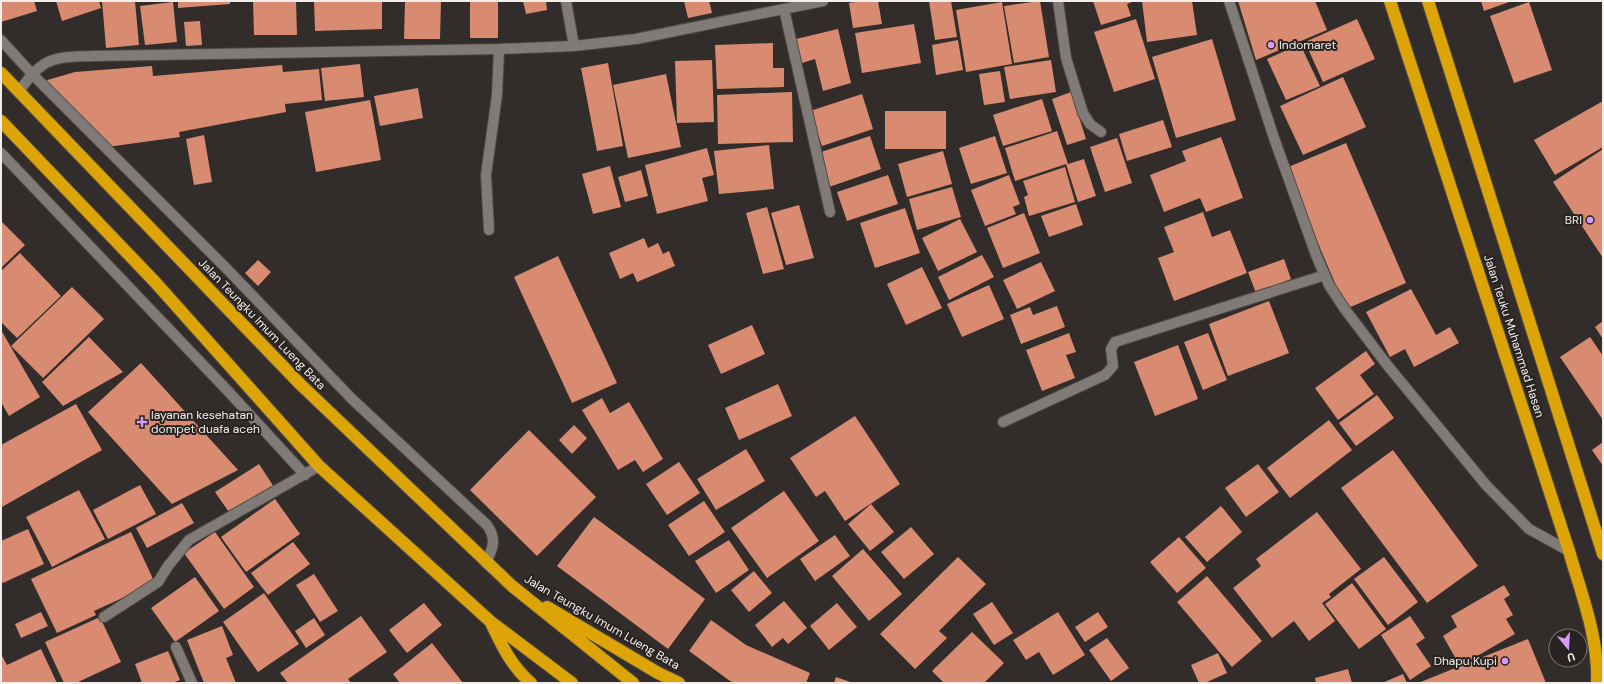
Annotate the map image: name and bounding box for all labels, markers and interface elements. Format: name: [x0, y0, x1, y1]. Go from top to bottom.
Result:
place label: Indomaret: [1279, 37, 1336, 53]
marker: Indomaret: [1266, 40, 1276, 50]
place label: BRI: [1565, 212, 1582, 228]
marker: BRI: [1585, 215, 1595, 225]
street label: Jalan Teuku Muhammad Hasan: [1480, 252, 1548, 420]
street label: Jalan Teungku Imum Lueng Bata: [195, 255, 329, 393]
place label: layanan kesehatan dompet duafa aceh: [151, 407, 260, 437]
marker: layanan kesehatan dompet duafa aceh: [136, 416, 148, 428]
street label: Jalan Teungku Imum Lueng Bata: [521, 571, 683, 673]
north arrow: [1548, 628, 1588, 668]
text: U: [1565, 650, 1577, 665]
place label: Dhapu Kupi: [1434, 653, 1497, 669]
marker: Dhapu Kupi: [1500, 656, 1510, 666]

